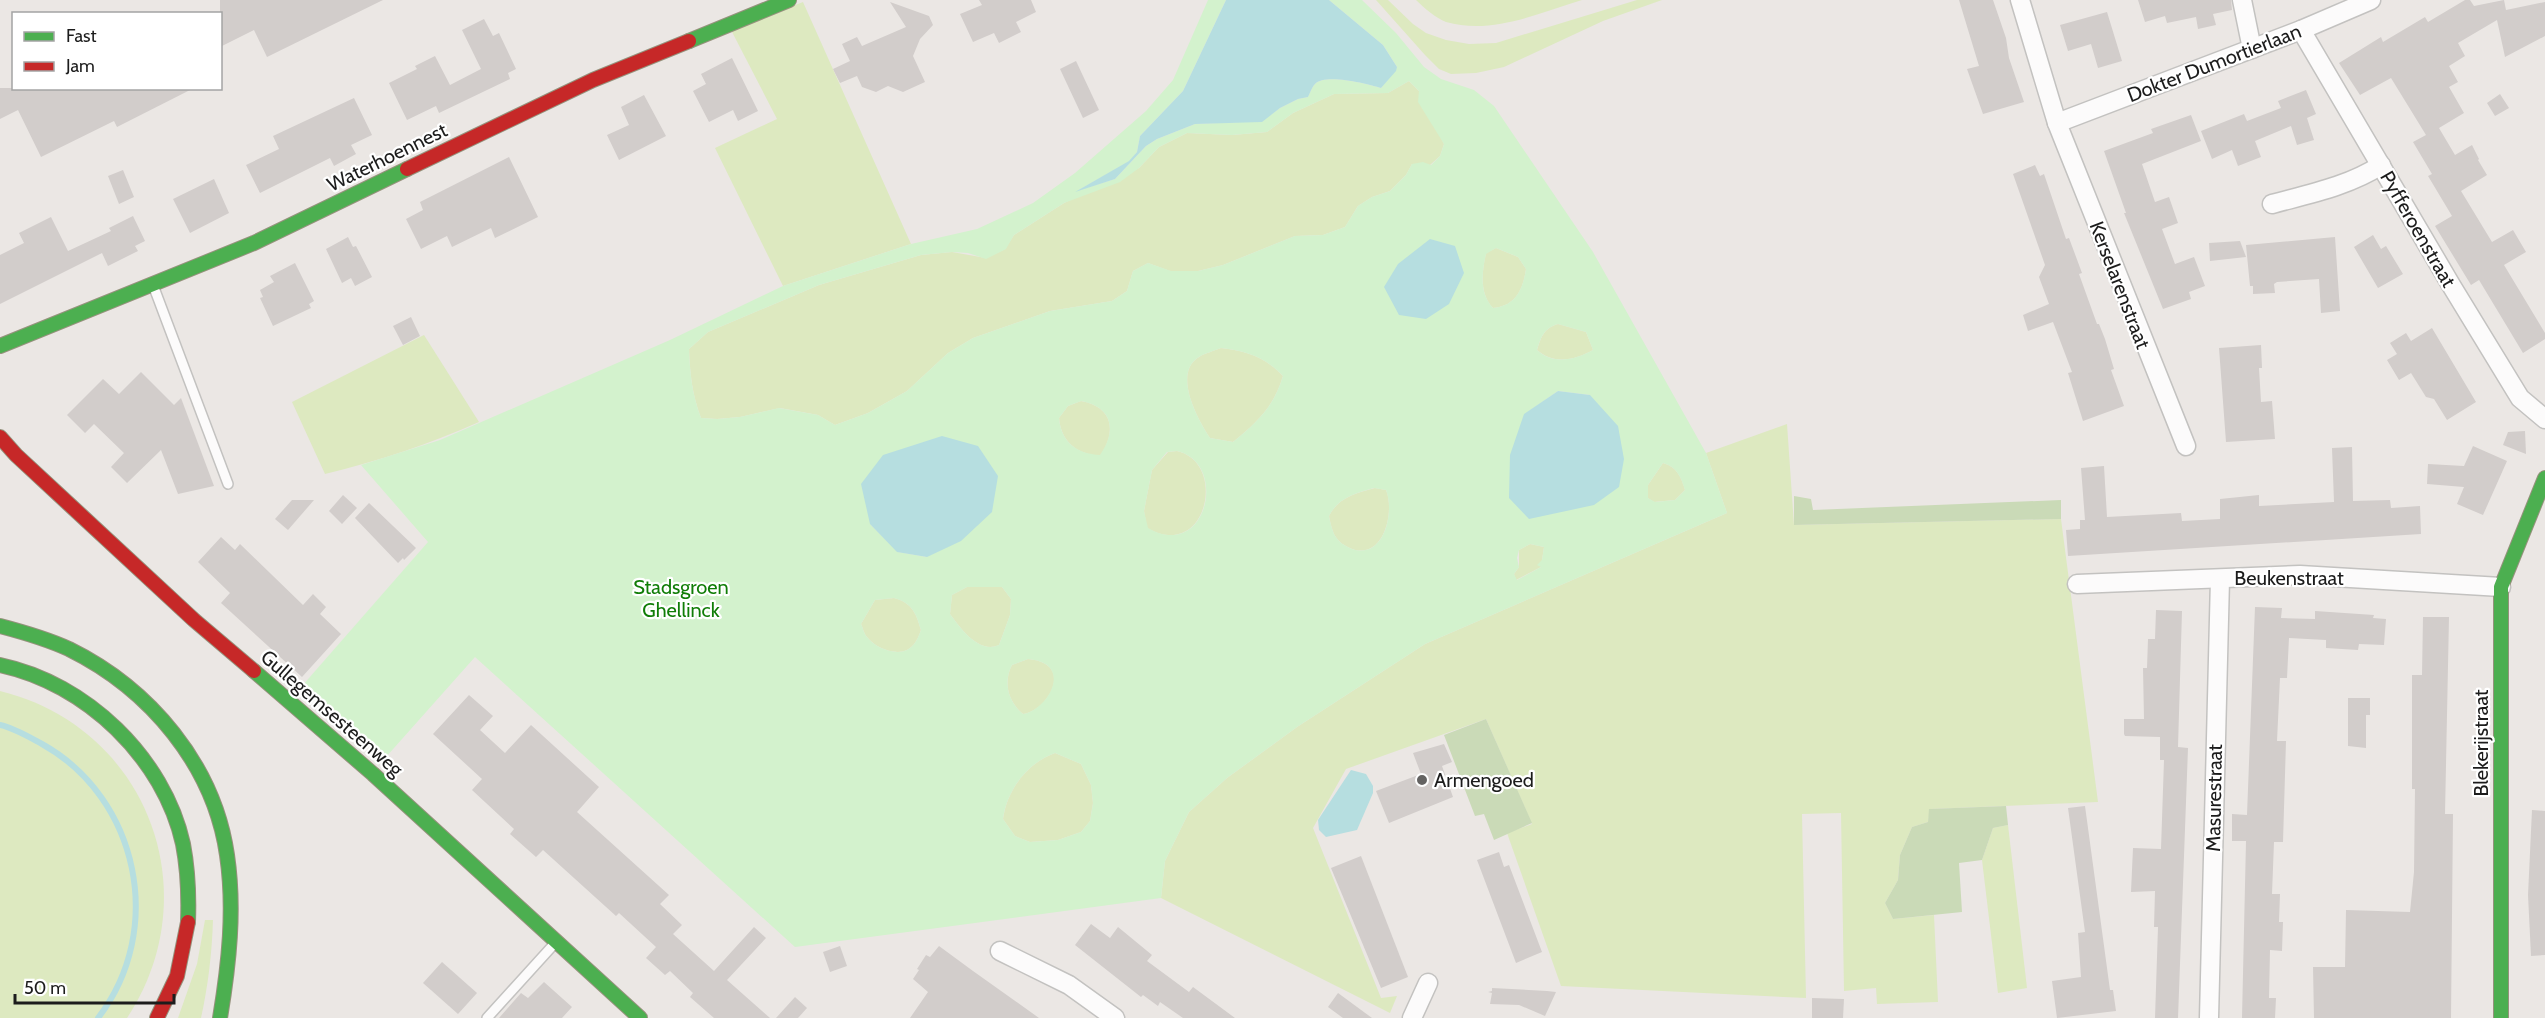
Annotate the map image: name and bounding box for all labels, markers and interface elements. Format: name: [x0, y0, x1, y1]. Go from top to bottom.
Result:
legend: [12, 12, 222, 90]
street label: Dokter Dumortierlaan: [2124, 19, 2304, 107]
text: Fast: [66, 25, 97, 47]
text: Jam: [65, 55, 95, 77]
street label: Waterhoennest: [323, 118, 451, 196]
street label: Pyfferoenstraat: [2375, 167, 2461, 292]
street label: Kerselarenstraat: [2085, 218, 2155, 352]
street label: Beukenstraat: [2234, 566, 2344, 590]
park label: Stadsgroen Ghellinck: [633, 575, 729, 622]
street label: Gullegemsesteenweg: [256, 645, 409, 782]
street label: Blekerijstraat: [2469, 689, 2493, 797]
street label: Masurestraat: [2201, 744, 2227, 852]
place label: Armengoed: [1434, 768, 1534, 792]
marker: Armengoed: [1415, 773, 1429, 787]
scale bar: [15, 967, 174, 1005]
text: 50 m: [24, 977, 66, 999]

